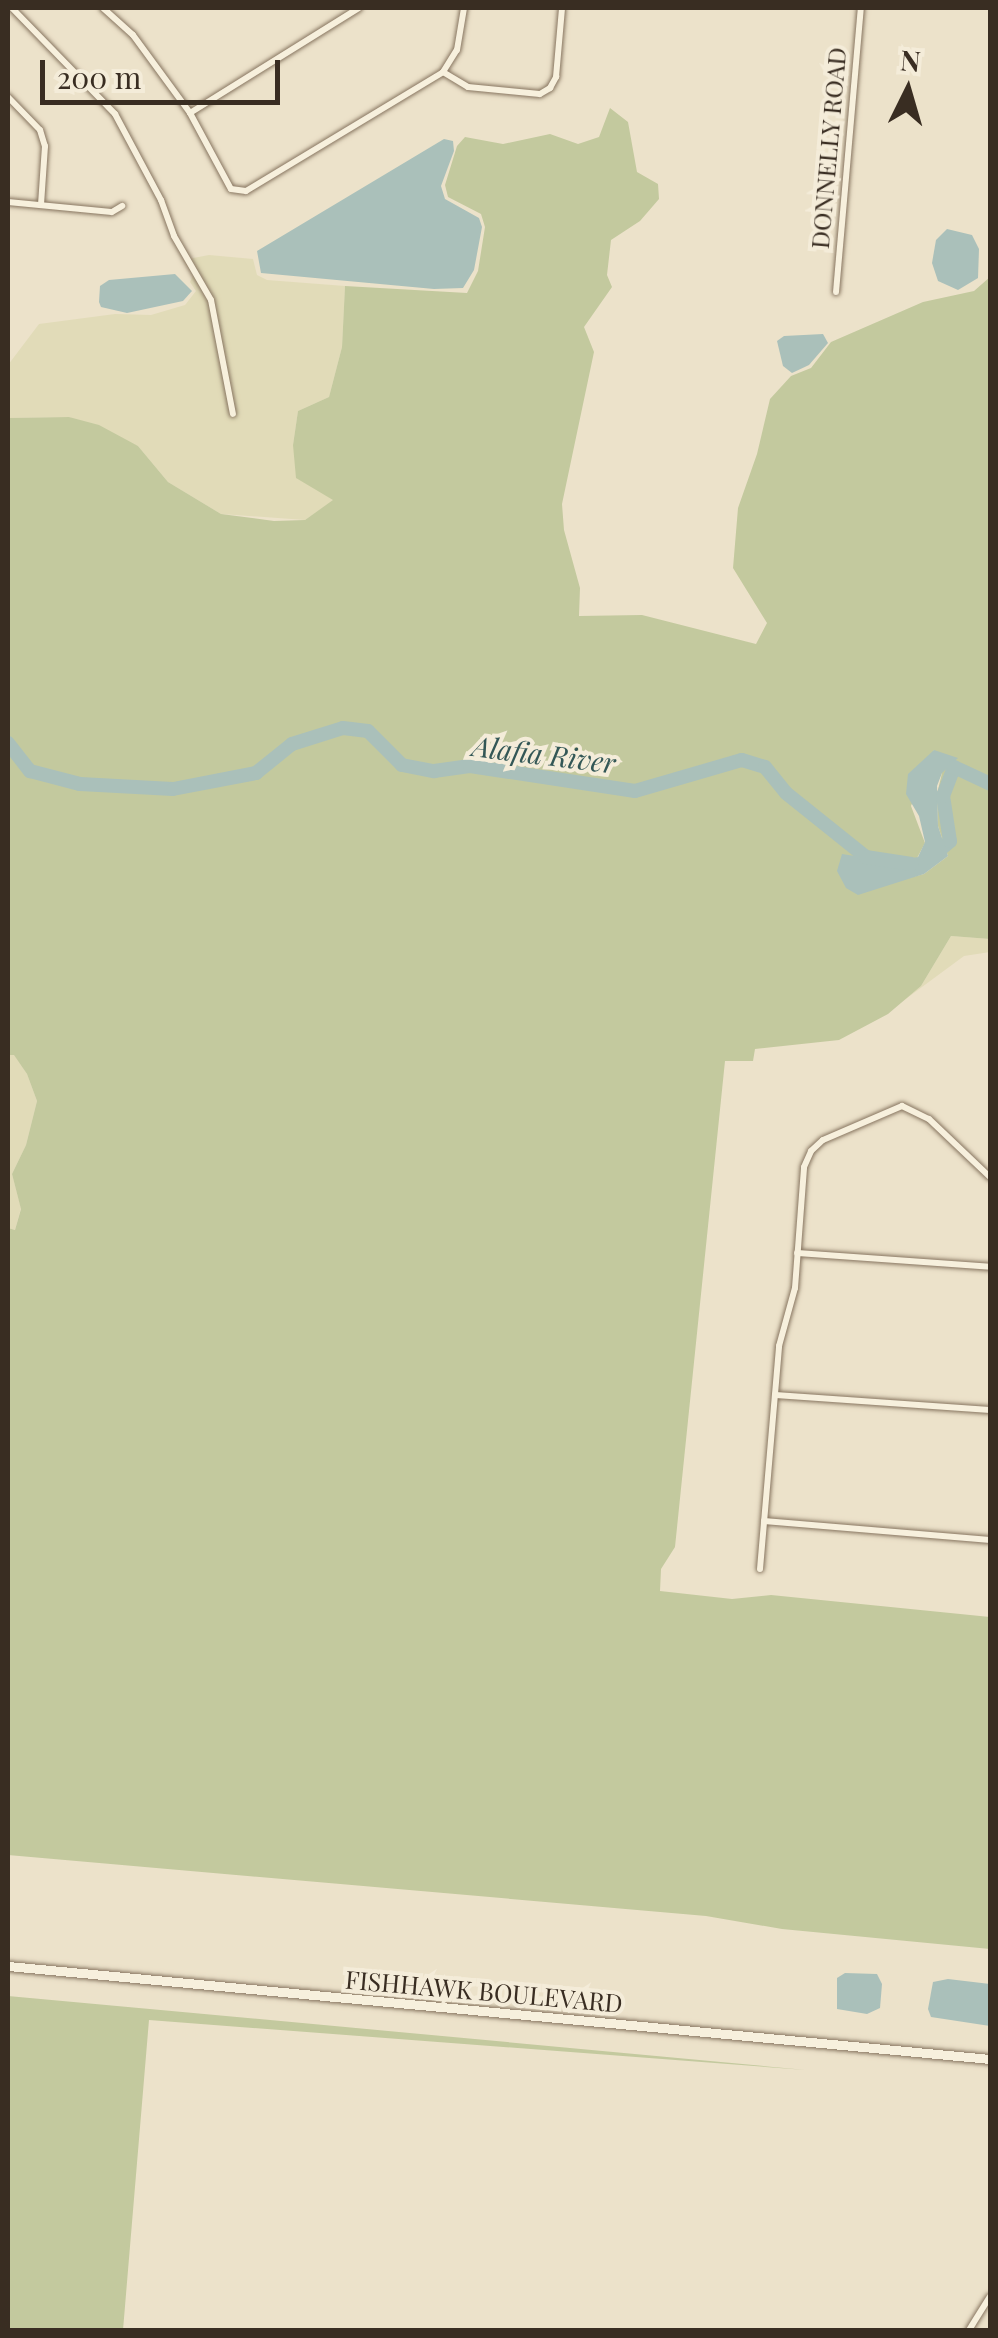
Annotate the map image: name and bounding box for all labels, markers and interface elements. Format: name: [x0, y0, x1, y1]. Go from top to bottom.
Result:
scale bar: [45, 40, 285, 102]
north arrow: [858, 40, 958, 140]
text: N: [899, 40, 922, 79]
street label: DONNELLY ROAD: [804, 45, 852, 251]
text: 200 m: [57, 57, 141, 97]
water label: Alafia River: [471, 729, 617, 779]
street label: FISHHAWK BOULEVARD: [344, 1964, 624, 2018]

